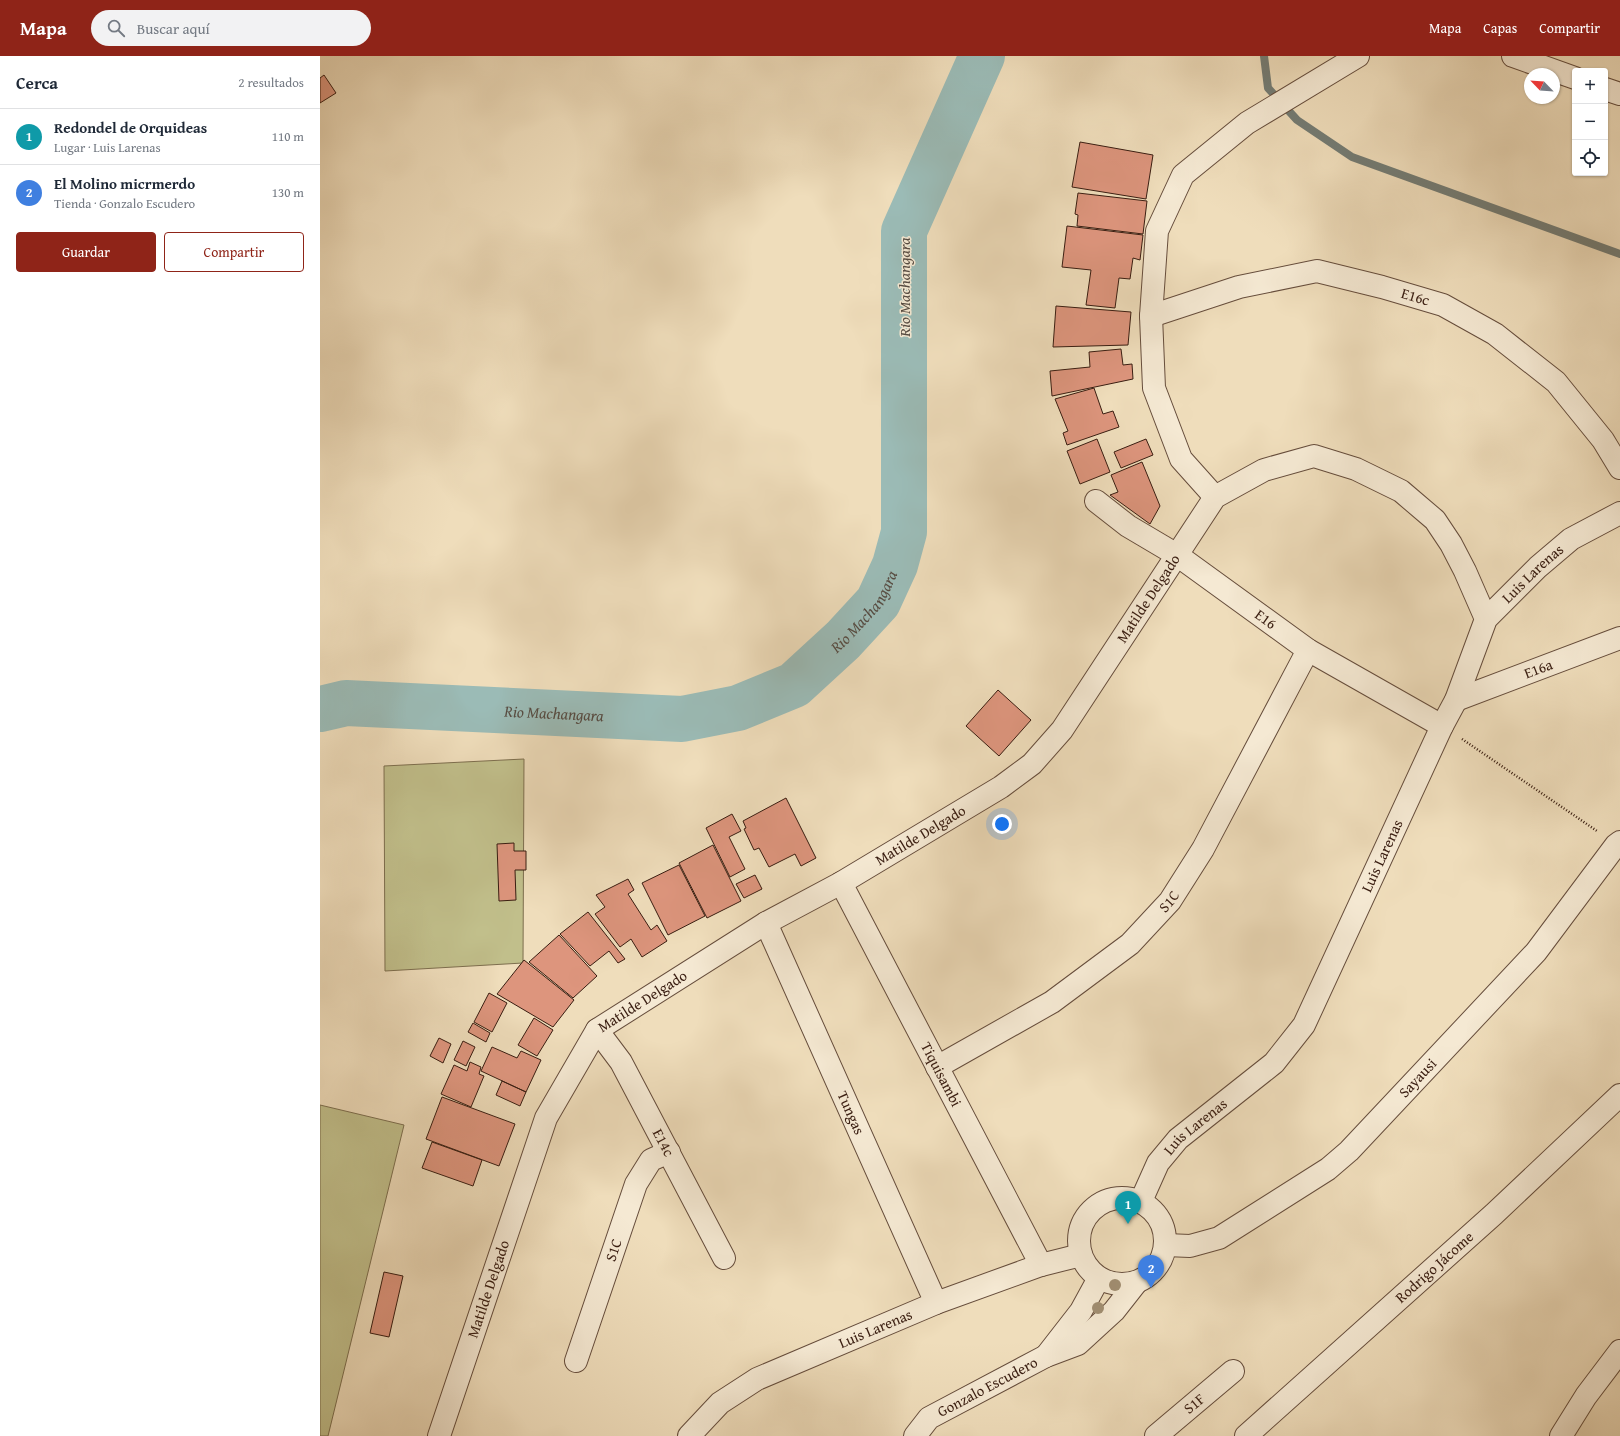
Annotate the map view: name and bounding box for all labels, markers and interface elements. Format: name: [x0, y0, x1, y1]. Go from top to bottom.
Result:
search box: [91, 10, 371, 46]
text: Mapa: [20, 14, 67, 42]
icon: search: [105, 17, 127, 39]
text: Buscar aquí: [137, 18, 210, 39]
text: Mapa: [1429, 18, 1461, 38]
text: Capas: [1483, 18, 1517, 38]
text: Compartir: [1539, 18, 1600, 38]
north arrow: [1524, 68, 1560, 104]
map controls: [1572, 68, 1608, 176]
button: +: [1572, 68, 1608, 104]
text: Cerca: [16, 70, 58, 95]
text: 2 resultados: [238, 73, 304, 92]
button: −: [1572, 104, 1608, 140]
text: Redondel de Orquideas: [54, 117, 207, 138]
text: 1: [26, 127, 32, 146]
text: 110 m: [272, 127, 304, 146]
text: Lugar · Luis Larenas: [54, 138, 161, 157]
button: locate: [1572, 140, 1608, 176]
text: El Molino micrmerdo: [54, 173, 195, 194]
text: 2: [26, 183, 32, 202]
text: 130 m: [272, 183, 304, 202]
text: Tienda · Gonzalo Escudero: [54, 194, 195, 213]
button: Guardar: [16, 232, 156, 272]
button: Compartir: [164, 232, 304, 272]
water label: Rio Machangara: [892, 237, 916, 338]
street label: E16c: [1399, 282, 1433, 311]
street label: Luis Larenas: [1497, 539, 1568, 608]
street label: Matilde Delgado: [1111, 550, 1185, 647]
water label: Rio Machangara: [824, 566, 903, 659]
street label: E16: [1251, 604, 1281, 634]
street label: E16a: [1521, 653, 1555, 683]
water label: Rio Machangara: [503, 699, 605, 727]
street label: Matilde Delgado: [871, 799, 970, 870]
your location: [992, 814, 1012, 834]
street label: Luis Larenas: [1356, 816, 1407, 895]
street label: S1C: [1154, 886, 1184, 917]
street label: Matilde Delgado: [593, 964, 691, 1037]
street label: Tiquisambi: [916, 1038, 967, 1110]
street label: Sayausi: [1394, 1053, 1441, 1102]
street label: Tungas: [833, 1088, 870, 1138]
street label: Luis Larenas: [1158, 1093, 1231, 1159]
street label: E14c: [648, 1125, 680, 1160]
pin: 1: [1115, 1191, 1141, 1224]
street label: Rodrigo Jácome: [1390, 1226, 1478, 1308]
street label: S1C: [599, 1236, 627, 1264]
street label: Matilde Delgado: [462, 1237, 514, 1341]
pin: 2: [1138, 1255, 1164, 1288]
street label: Luis Larenas: [835, 1303, 915, 1353]
street label: Gonzalo Escudero: [933, 1351, 1041, 1422]
street label: S1F: [1179, 1388, 1209, 1418]

